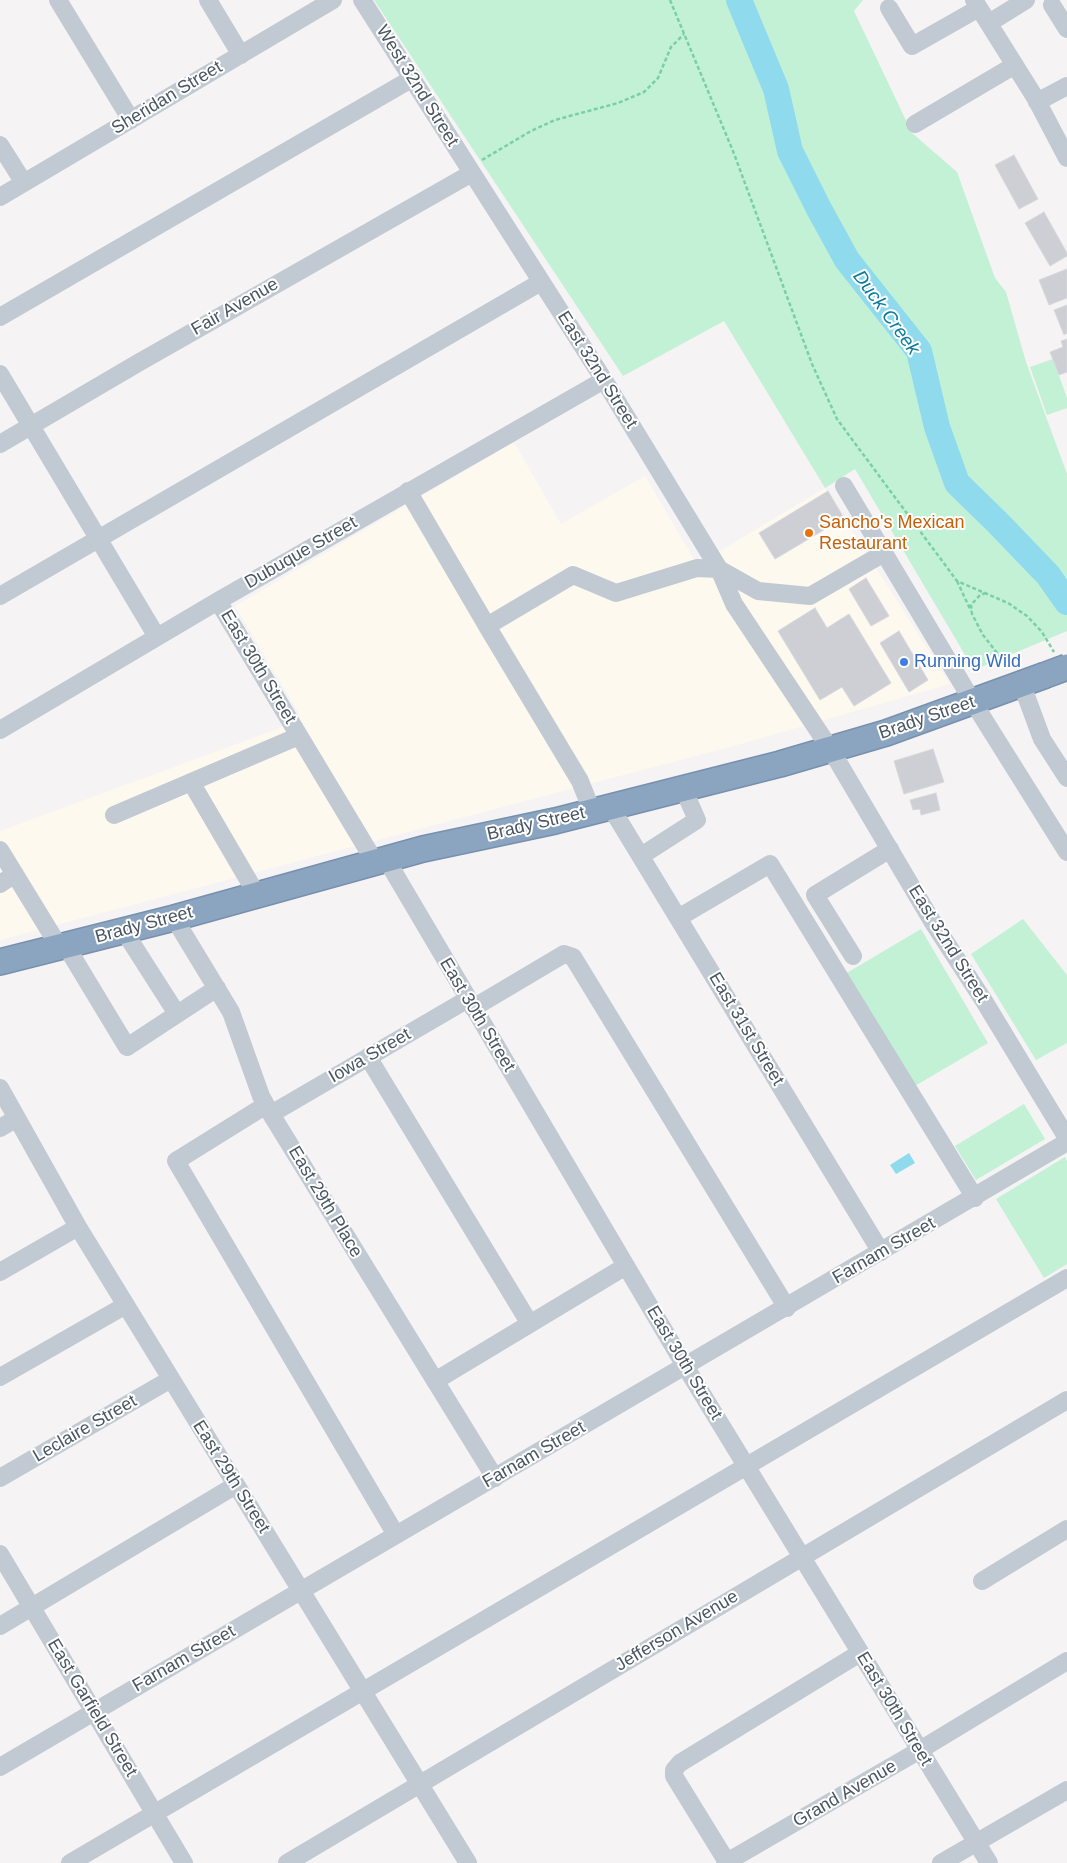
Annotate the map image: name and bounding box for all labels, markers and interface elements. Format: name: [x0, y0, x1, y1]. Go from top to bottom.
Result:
street label: West 32nd Street: [371, 21, 463, 151]
street label: Sheridan Street: [108, 57, 226, 139]
water label: Duck Creek: [848, 266, 924, 360]
street label: Fair Avenue: [188, 273, 282, 341]
street label: East 32nd Street: [552, 307, 642, 433]
street label: Dubuque Street: [241, 512, 361, 594]
place label: Sancho's Mexican Restaurant: [819, 512, 965, 554]
marker: Sancho's Mexican Restaurant: [803, 527, 815, 539]
street label: East 30th Street: [216, 606, 300, 728]
place label: Running Wild: [914, 651, 1021, 673]
marker: Running Wild: [898, 656, 910, 668]
street label: Brady Street: [876, 692, 978, 744]
street label: Brady Street: [485, 802, 587, 846]
street label: East 32nd Street: [903, 881, 993, 1007]
street label: Brady Street: [93, 902, 195, 948]
street label: East 30th Street: [435, 954, 519, 1076]
street label: East 31st Street: [704, 969, 788, 1089]
street label: Iowa Street: [325, 1024, 415, 1088]
street label: East 29th Place: [283, 1142, 367, 1262]
street label: Farnam Street: [829, 1213, 939, 1289]
street label: East 30th Street: [642, 1302, 726, 1424]
street label: Leclaire Street: [29, 1391, 141, 1467]
street label: East 29th Street: [188, 1417, 274, 1537]
street label: Farnam Street: [479, 1417, 589, 1493]
street label: Jefferson Avenue: [612, 1586, 742, 1676]
street label: Farnam Street: [129, 1621, 239, 1697]
street label: East Garfield Street: [42, 1635, 142, 1781]
street label: East 30th Street: [852, 1648, 936, 1770]
street label: Grand Avenue: [789, 1756, 901, 1832]

